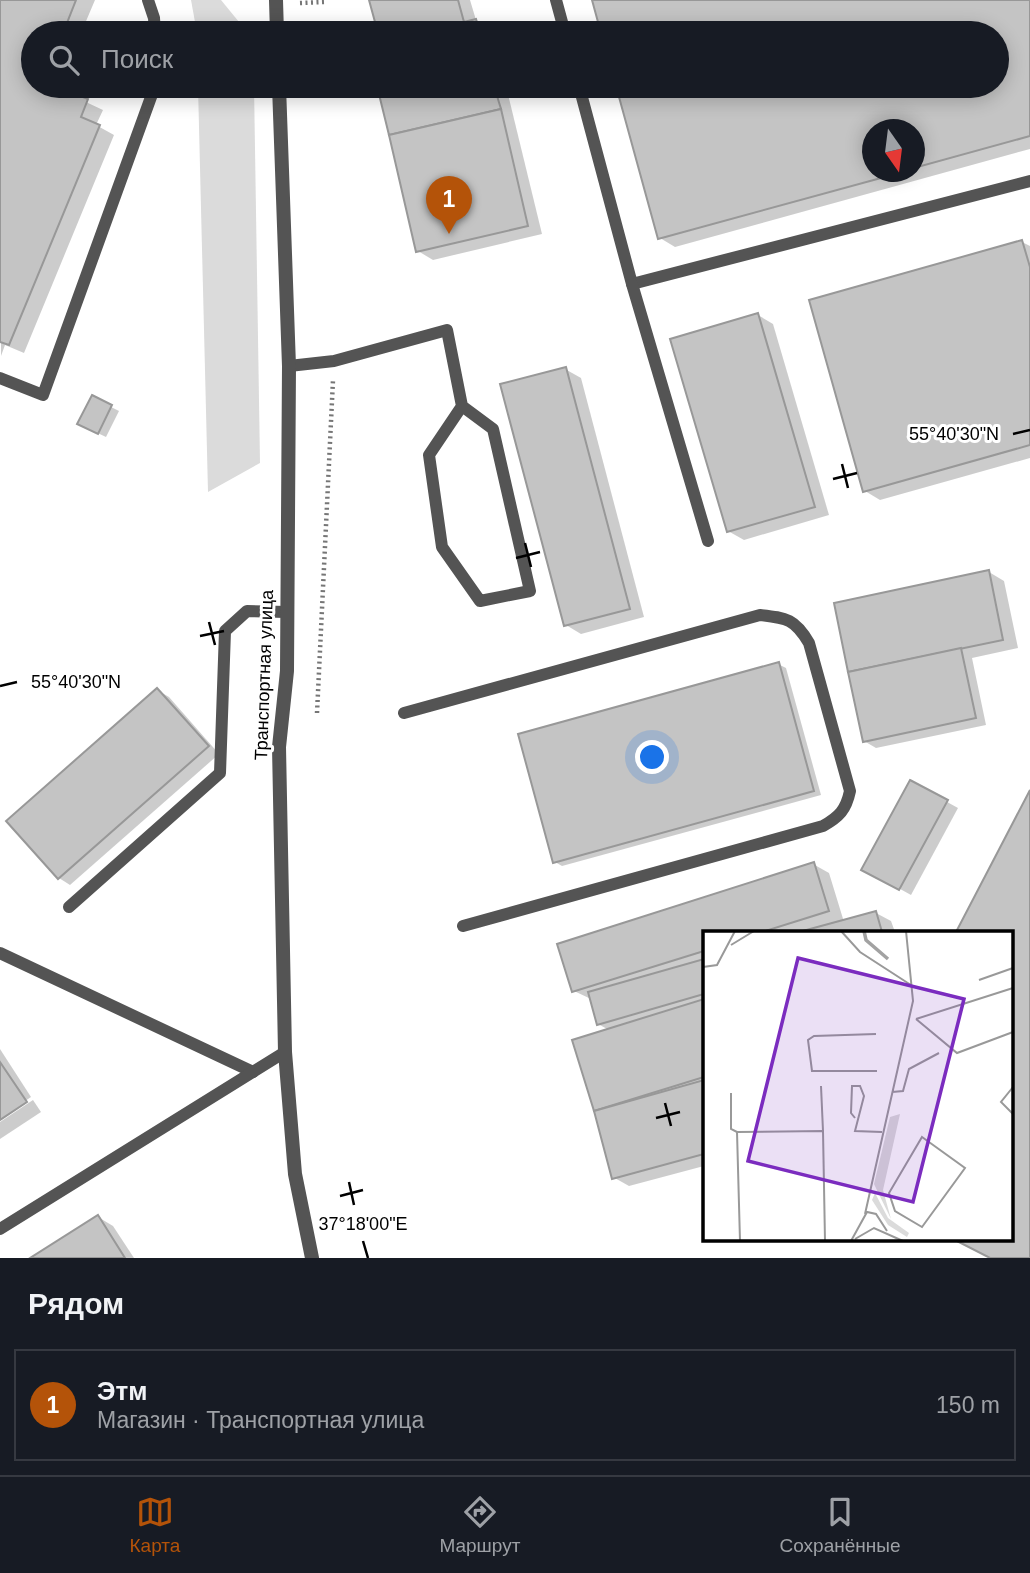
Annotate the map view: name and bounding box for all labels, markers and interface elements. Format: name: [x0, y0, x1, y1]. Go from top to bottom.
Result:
search box: [21, 21, 1009, 98]
icon: search: [45, 41, 83, 79]
text: Поиск: [101, 44, 173, 74]
north arrow: [862, 119, 925, 182]
pin: 1: [426, 176, 472, 234]
text: 55°40'30"N: [909, 424, 999, 444]
street label: Транспортная улица: [251, 588, 277, 761]
text: 55°40'30"N: [31, 672, 121, 692]
your location: [635, 740, 669, 774]
inset map: [703, 931, 1012, 1240]
text: 37°18'00"E: [318, 1214, 408, 1234]
text: Рядом: [28, 1287, 124, 1320]
text: Этм: [97, 1376, 147, 1406]
text: 1: [47, 1392, 59, 1418]
text: 150 m: [936, 1392, 1000, 1418]
text: Магазин · Транспортная улица: [97, 1407, 424, 1433]
tab: Карта: [130, 1493, 180, 1557]
tab: Маршрут: [439, 1493, 520, 1557]
tab: Сохранённые: [779, 1493, 900, 1557]

